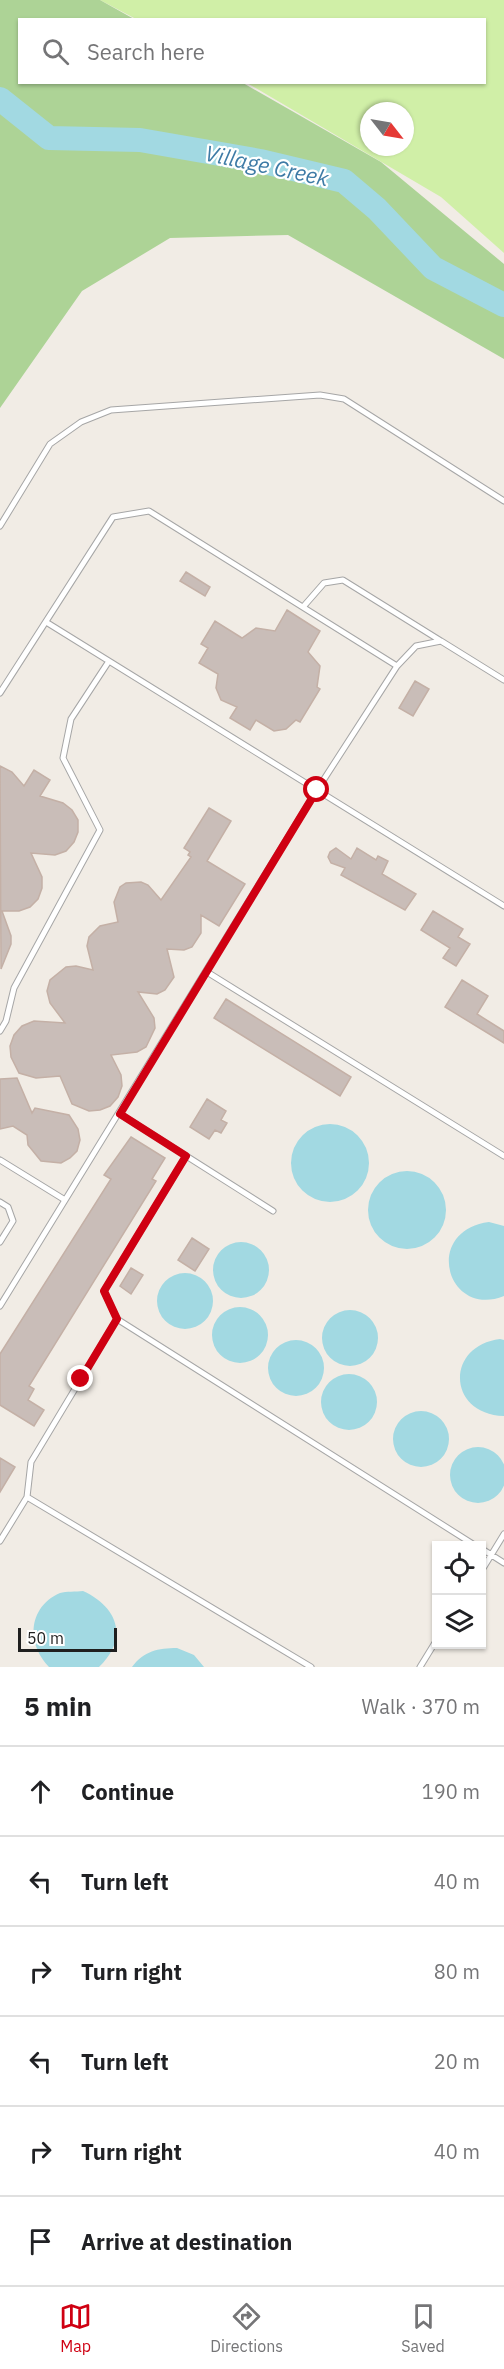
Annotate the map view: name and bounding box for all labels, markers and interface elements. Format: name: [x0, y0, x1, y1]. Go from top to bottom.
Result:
search box: [18, 18, 486, 84]
icon: search: [39, 35, 72, 68]
text: Search here: [87, 37, 205, 66]
north arrow: [360, 102, 414, 156]
water label: Village Creek: [202, 138, 332, 192]
route start: [303, 776, 329, 802]
route end: [67, 1365, 93, 1391]
map controls: [432, 1541, 486, 1649]
button: locate: [432, 1541, 486, 1595]
button: layers: [432, 1595, 486, 1649]
scale bar: [18, 1625, 117, 1652]
text: 50 m: [27, 1628, 64, 1648]
text: 5 min: [24, 1689, 92, 1723]
text: Walk · 370 m: [362, 1693, 480, 1720]
icon: ahead: [24, 1775, 57, 1808]
text: Continue: [81, 1777, 174, 1806]
text: 190 m: [422, 1778, 480, 1805]
icon: left: [24, 1865, 57, 1898]
text: Turn left: [81, 1867, 169, 1896]
text: 40 m: [434, 1868, 480, 1895]
icon: right: [24, 1955, 57, 1988]
text: Turn right: [81, 1957, 182, 1986]
text: 80 m: [434, 1958, 480, 1985]
icon: left: [24, 2045, 57, 2078]
text: Turn left: [81, 2047, 169, 2076]
text: 20 m: [434, 2048, 480, 2075]
icon: right: [24, 2135, 57, 2168]
text: Turn right: [81, 2137, 182, 2166]
text: 40 m: [434, 2138, 480, 2165]
icon: arrive: [24, 2225, 57, 2258]
text: Arrive at destination: [81, 2227, 292, 2256]
tab: Map: [59, 2300, 92, 2356]
tab: Directions: [210, 2300, 283, 2356]
tab: Saved: [401, 2300, 445, 2356]

